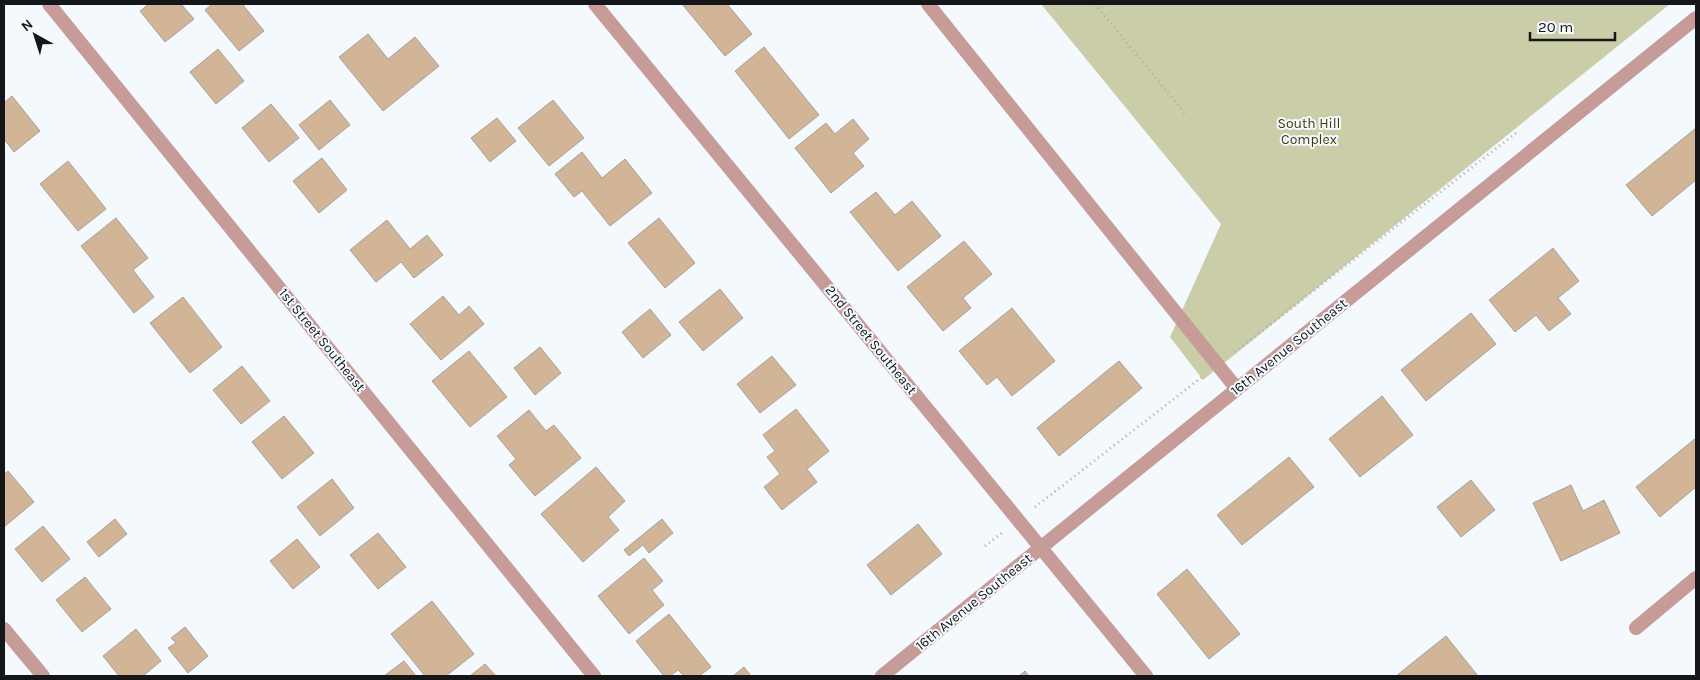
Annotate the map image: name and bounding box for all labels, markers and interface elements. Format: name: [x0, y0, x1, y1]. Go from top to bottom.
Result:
north arrow: [10, 10, 60, 60]
scale bar: [1530, 10, 1615, 42]
text: N: [18, 16, 36, 35]
text: 20 m: [1538, 18, 1573, 36]
park label: South Hill Complex: [1278, 115, 1341, 148]
street label: 2nd Street Southeast: [822, 282, 920, 398]
street label: 1st Street Southeast: [275, 285, 369, 395]
street label: 16th Avenue Southeast: [1227, 295, 1351, 399]
street label: 16th Avenue Southeast: [912, 550, 1036, 654]

